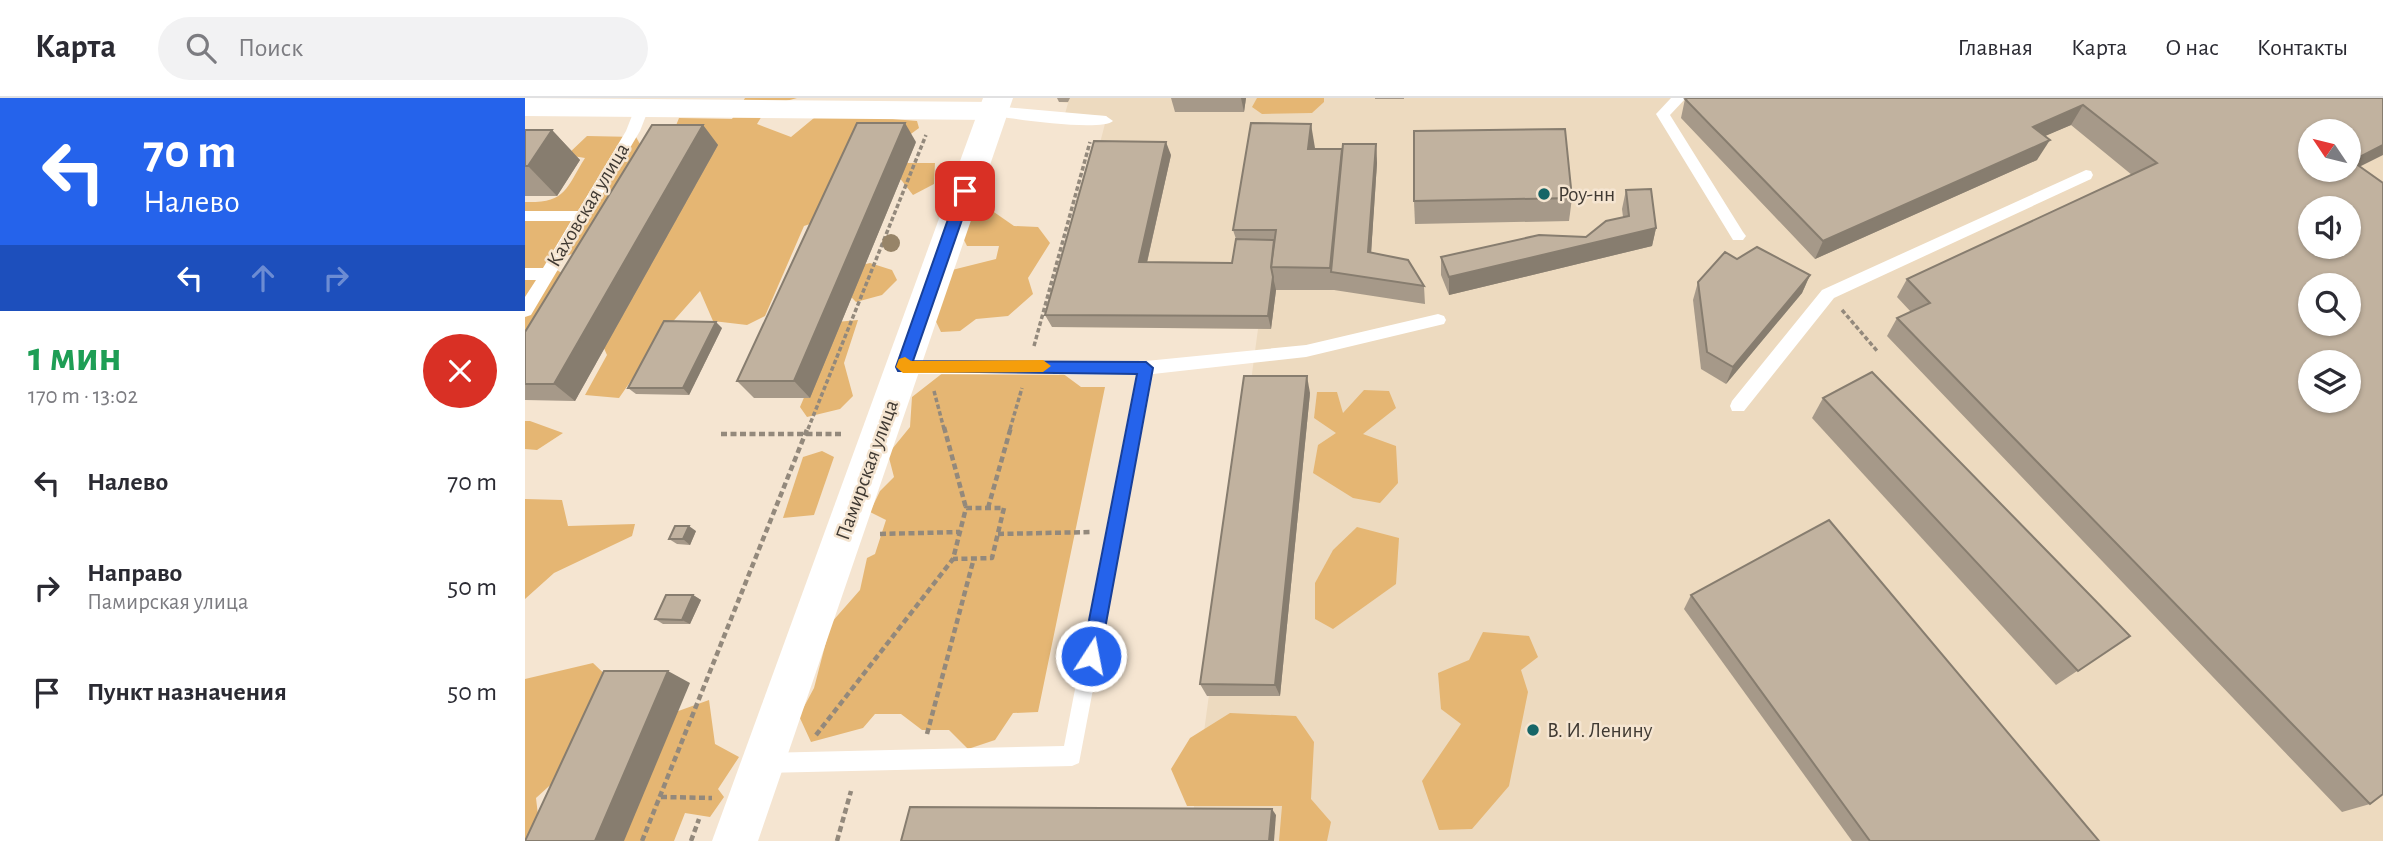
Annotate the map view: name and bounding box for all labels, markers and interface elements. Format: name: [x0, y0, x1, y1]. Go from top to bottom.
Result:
search box: [158, 17, 648, 80]
icon: search: [182, 29, 220, 67]
text: Карта: [35, 31, 116, 64]
text: Поиск: [238, 35, 303, 61]
text: Главная: [1958, 36, 2033, 60]
text: Карта: [2071, 36, 2127, 60]
text: О нас: [2165, 36, 2219, 60]
text: Контакты: [2257, 36, 2348, 60]
north arrow: [2298, 119, 2361, 182]
map controls: [2298, 119, 2361, 413]
icon: left: [28, 126, 119, 217]
text: 70 m: [143, 128, 237, 177]
street label: Каховская улица: [543, 139, 633, 271]
pin: [935, 161, 995, 221]
icon: arrive: [946, 172, 984, 210]
place label: Роу-нн: [1558, 184, 1615, 205]
text: Налево: [143, 186, 240, 218]
marker: Роу-нн: [1536, 186, 1552, 202]
button: sound: [2298, 196, 2361, 259]
icon: left: [171, 259, 209, 297]
icon: ahead: [244, 259, 282, 297]
icon: right: [317, 259, 355, 297]
button: search: [2298, 273, 2361, 336]
button: close: [423, 334, 497, 408]
text: 1 мин: [28, 336, 122, 378]
button: layers: [2298, 350, 2361, 413]
text: 170 m · 13:02: [28, 385, 138, 408]
street label: Памирская улица: [832, 397, 902, 543]
icon: left: [28, 464, 66, 502]
text: Налево: [87, 469, 168, 495]
text: 70 m: [447, 469, 497, 495]
text: Направо: [87, 560, 182, 586]
icon: right: [28, 569, 66, 607]
text: 50 m: [447, 574, 497, 600]
text: Памирская улица: [87, 591, 249, 614]
position arrow: [1054, 619, 1128, 693]
icon: arrive: [28, 674, 66, 712]
text: Пункт назначения: [87, 679, 287, 705]
text: 50 m: [447, 679, 497, 705]
place label: В. И. Ленину: [1547, 720, 1652, 741]
marker: В. И. Ленину: [1525, 722, 1541, 738]

